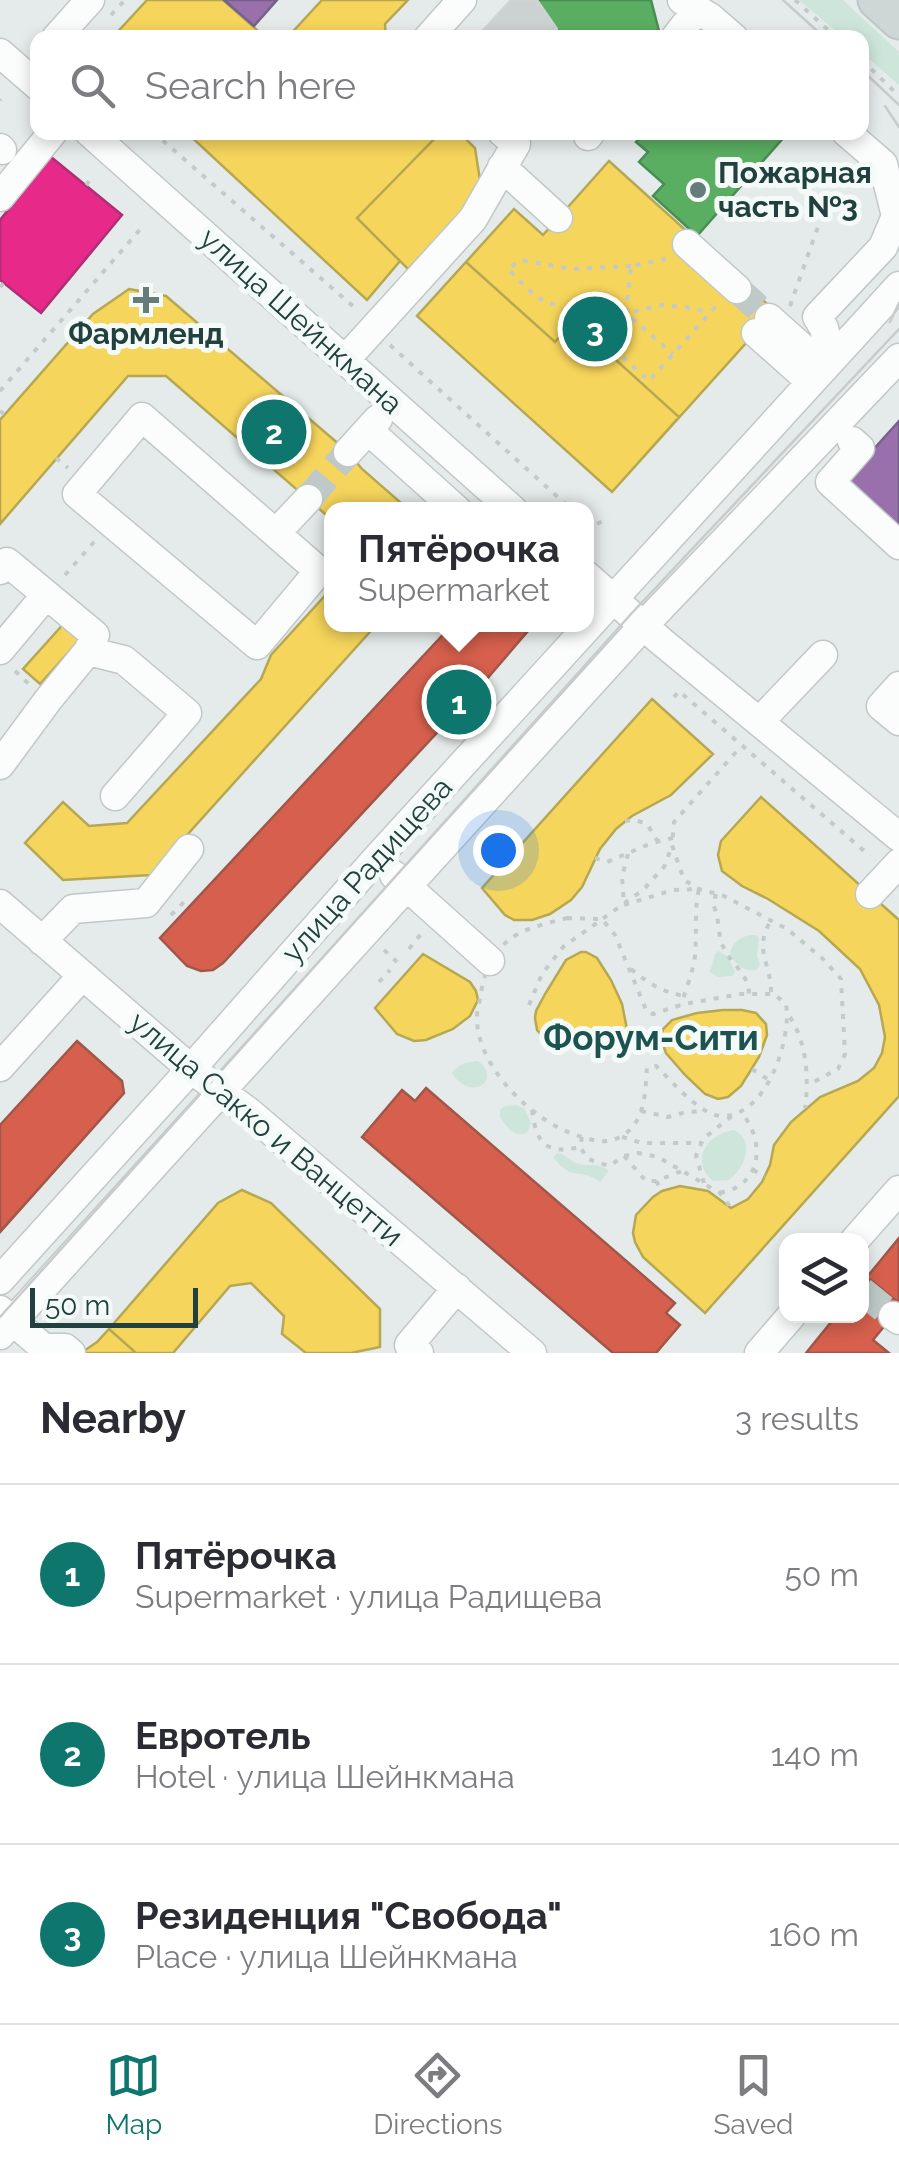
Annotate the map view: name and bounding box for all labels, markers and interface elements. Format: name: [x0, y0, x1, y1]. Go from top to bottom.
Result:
search box: [30, 30, 869, 140]
icon: search: [65, 58, 120, 113]
text: Search here: [145, 63, 356, 108]
place label: Пожарная часть №3: [718, 155, 872, 224]
marker: Пожарная часть №3: [687, 179, 709, 201]
street label: улица Шейнкмана: [193, 220, 410, 421]
marker: Фармленд: [135, 289, 157, 311]
pin: 3: [562, 292, 628, 366]
place label: Фармленд: [68, 316, 224, 351]
pin: 2: [242, 394, 306, 470]
popup: [324, 502, 594, 632]
text: Пятёрочка: [358, 526, 560, 571]
text: Supermarket: [358, 571, 550, 608]
pin: 1: [426, 664, 492, 740]
street label: улица Радищева: [274, 770, 459, 970]
your location: [473, 825, 524, 876]
street label: улица Сакко и Ванцетти: [123, 1004, 410, 1253]
district label: Форум-Сити: [543, 1017, 759, 1058]
map controls: [779, 1233, 869, 1323]
button: layers: [779, 1233, 869, 1323]
scale bar: [30, 1283, 198, 1328]
text: 50 m: [45, 1289, 110, 1322]
text: Nearby: [40, 1394, 186, 1443]
text: 3 results: [735, 1400, 859, 1437]
text: Пятёрочка: [135, 1533, 337, 1578]
text: 1: [65, 1556, 80, 1593]
text: 50 m: [784, 1556, 859, 1593]
text: Supermarket · улица Радищева: [135, 1578, 602, 1615]
text: Евротель: [135, 1713, 311, 1758]
text: 2: [63, 1736, 82, 1773]
text: 140 m: [771, 1736, 859, 1773]
text: Hotel · улица Шейнкмана: [135, 1758, 515, 1795]
text: Резиденция "Свобода": [135, 1893, 562, 1938]
text: 3: [64, 1916, 81, 1953]
text: 160 m: [769, 1916, 859, 1953]
text: Place · улица Шейнкмана: [135, 1938, 518, 1975]
tab: Map: [105, 2048, 162, 2141]
tab: Directions: [373, 2048, 503, 2141]
tab: Saved: [713, 2048, 794, 2141]

